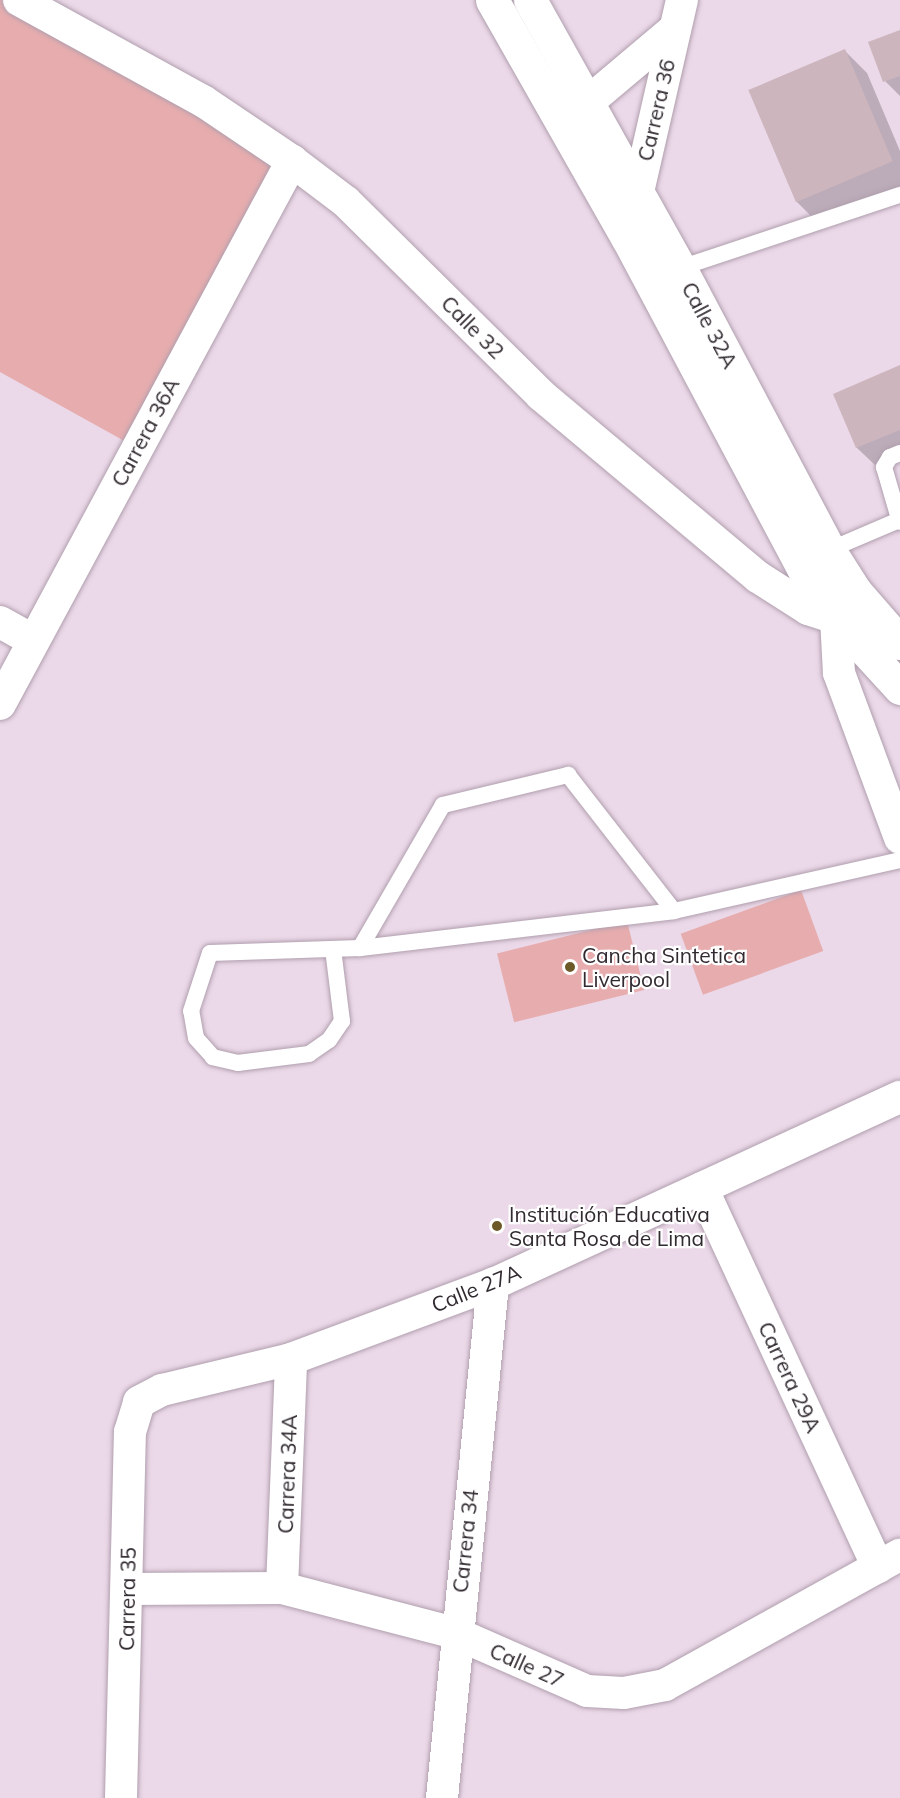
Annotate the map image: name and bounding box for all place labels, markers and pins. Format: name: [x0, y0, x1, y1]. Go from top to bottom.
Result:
place label: Cancha Sintetica Liverpool: [582, 942, 746, 992]
marker: Cancha Sintetica Liverpool: [563, 960, 577, 974]
place label: Institución Educativa Santa Rosa de Lima: [509, 1201, 710, 1251]
marker: Institución Educativa Santa Rosa de Lima: [490, 1219, 504, 1233]

